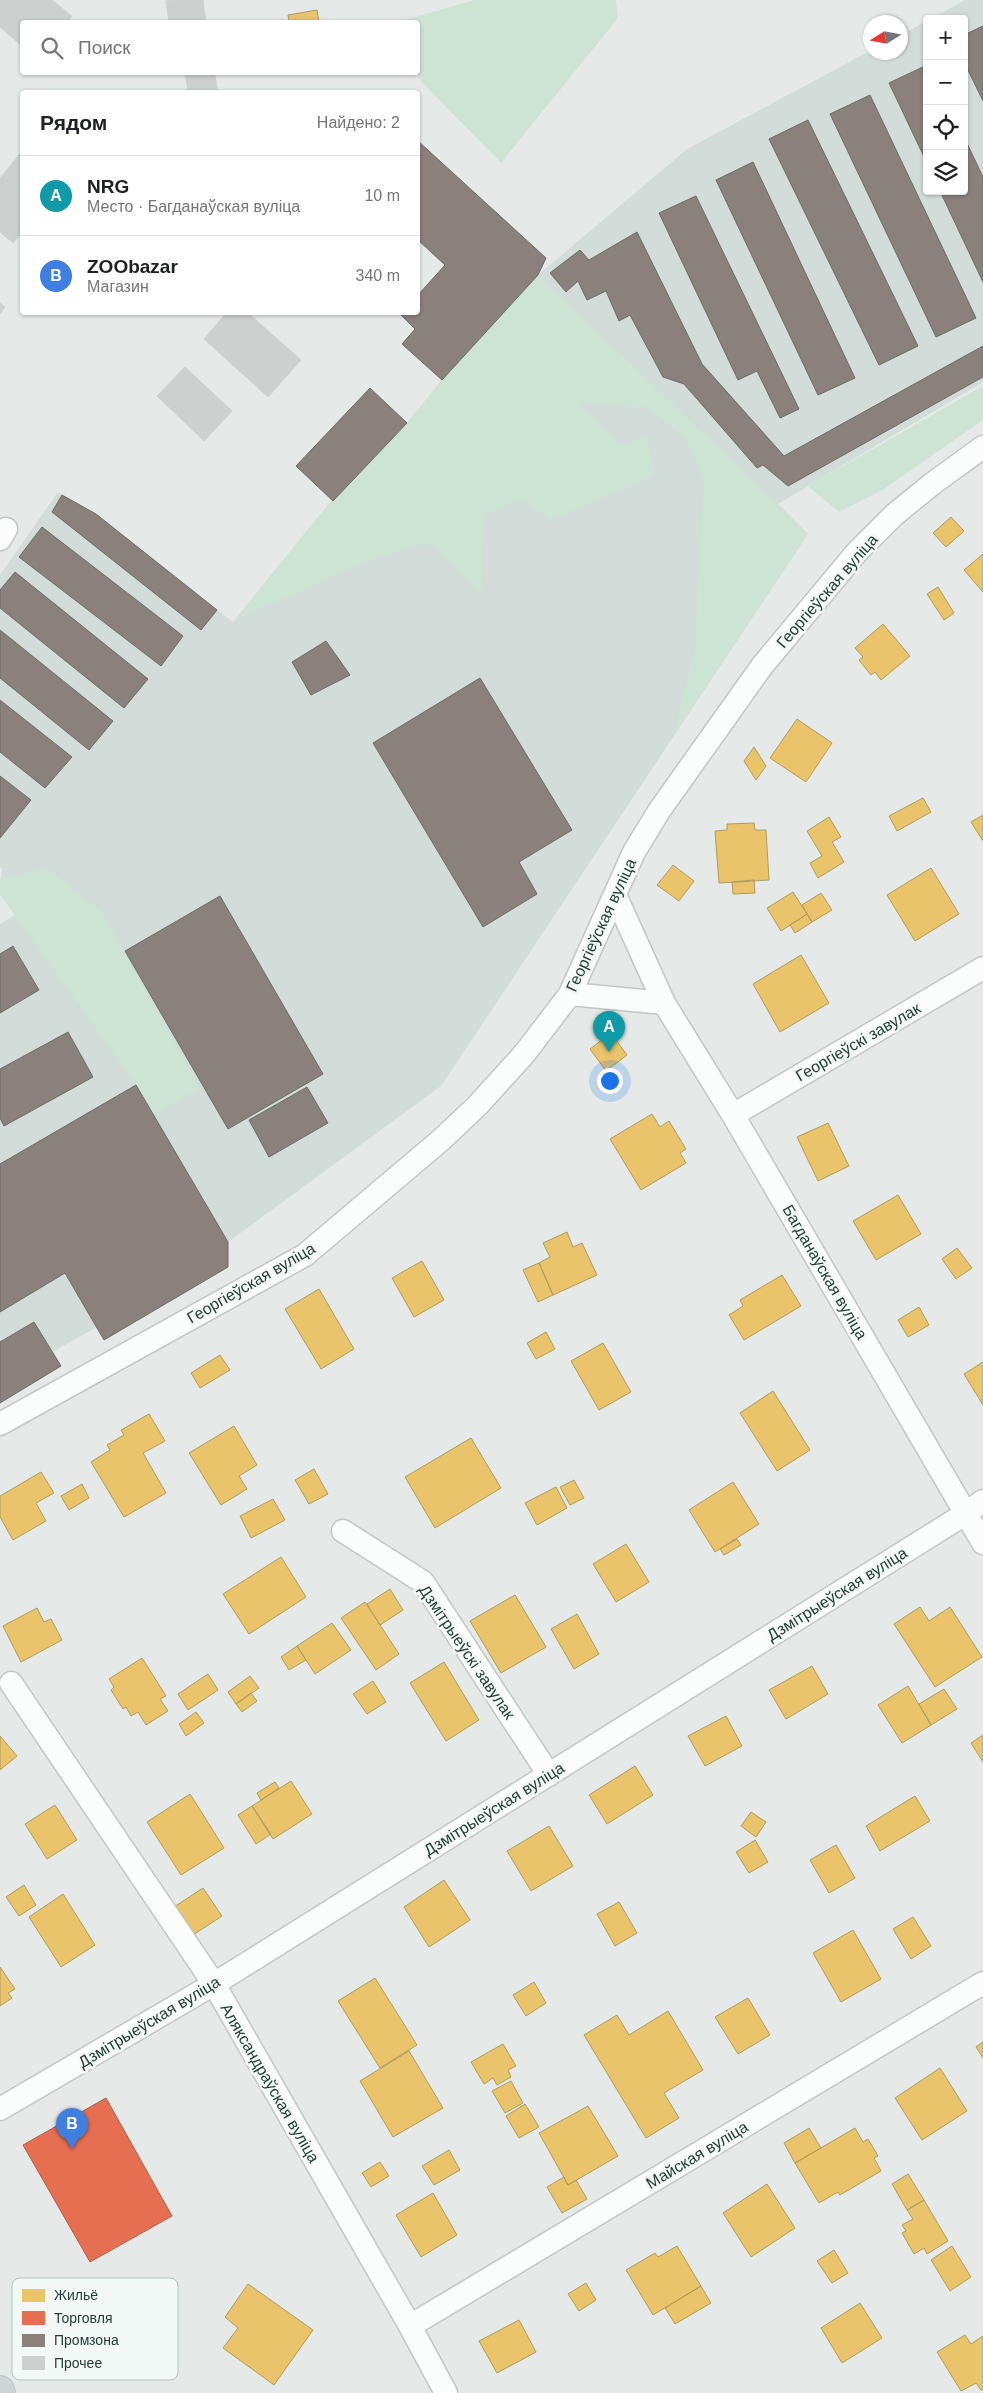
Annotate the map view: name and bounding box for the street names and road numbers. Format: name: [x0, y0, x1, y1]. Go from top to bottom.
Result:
street label: Георгіеўская вуліца: [773, 531, 881, 651]
street label: Георгіеўская вуліца: [563, 856, 639, 994]
street label: Георгіеўскі завулак: [793, 999, 924, 1085]
street label: Багданаўская вуліца: [779, 1202, 871, 1342]
street label: Георгіеўская вуліца: [184, 1239, 318, 1327]
street label: Дзмітрыеўская вуліца: [764, 1544, 910, 1644]
street label: Дзмітрыеўскі завулак: [416, 1582, 519, 1723]
street label: Дзмітрыеўская вуліца: [421, 1759, 567, 1859]
street label: Дзмітрыеўская вуліца: [75, 1973, 223, 2071]
street label: Аляксандраўская вуліца: [217, 2000, 323, 2166]
street label: Майская вуліца: [643, 2118, 751, 2192]

